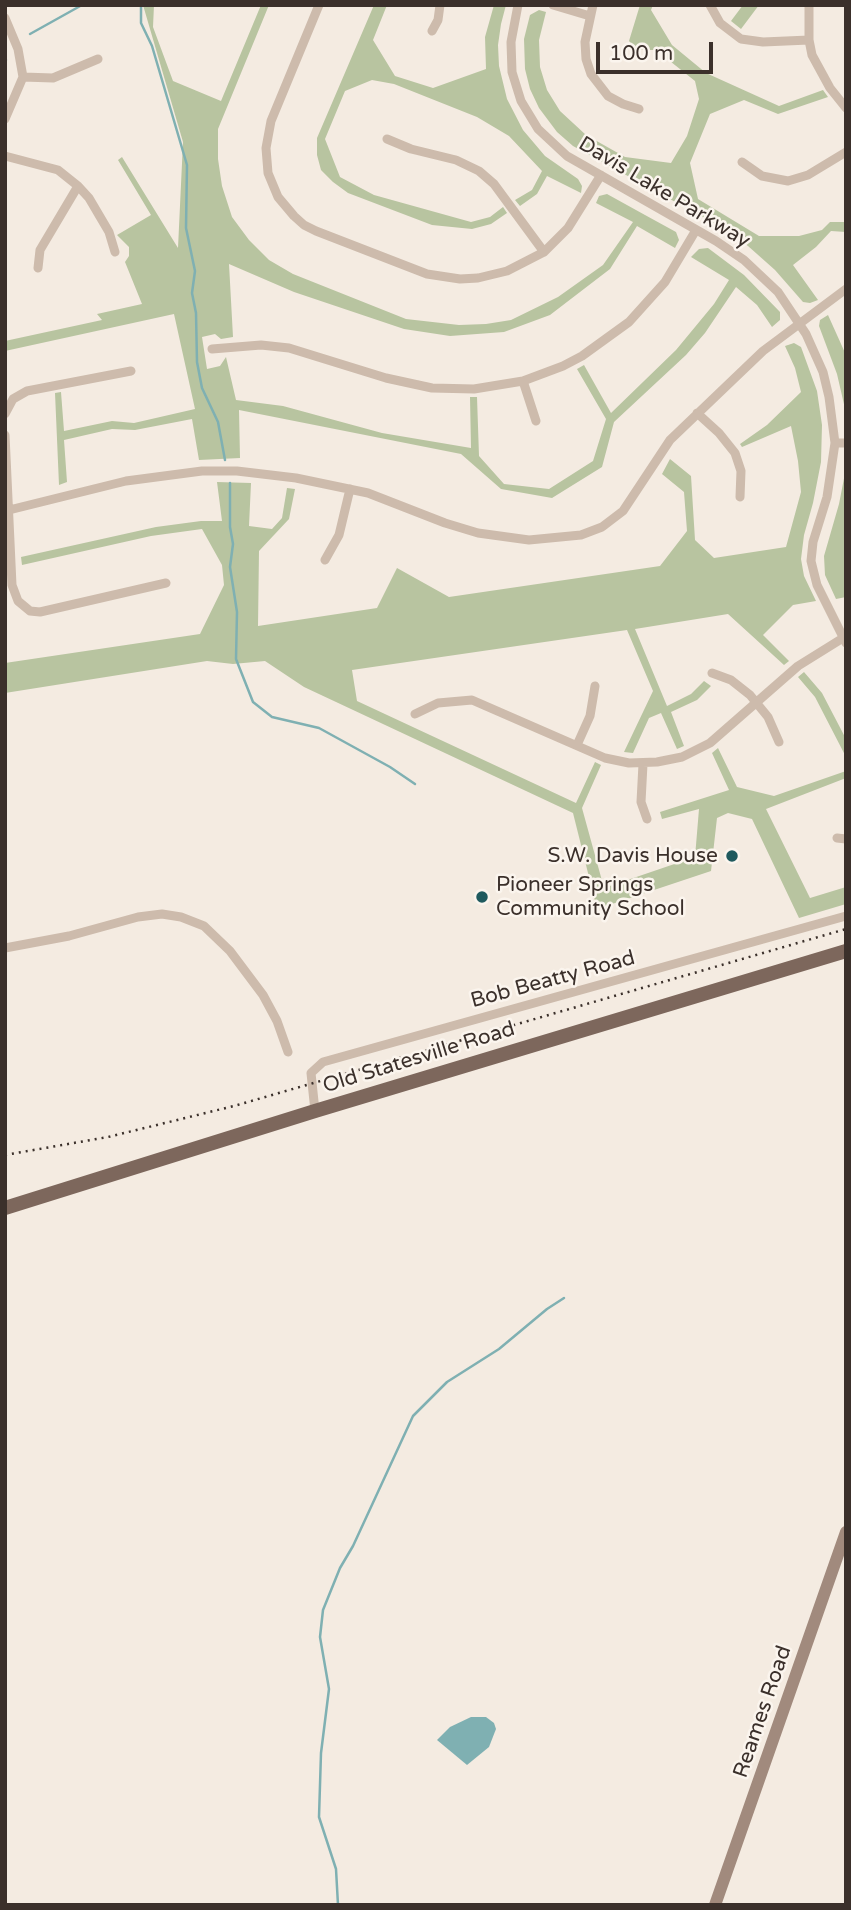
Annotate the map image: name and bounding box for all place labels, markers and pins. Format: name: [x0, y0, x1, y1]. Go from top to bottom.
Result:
place label: S.W. Davis House: [547, 843, 718, 869]
marker: S.W. Davis House: [724, 848, 740, 864]
place label: Pioneer Springs Community School: [496, 872, 685, 922]
marker: Pioneer Springs Community School: [474, 889, 490, 905]

